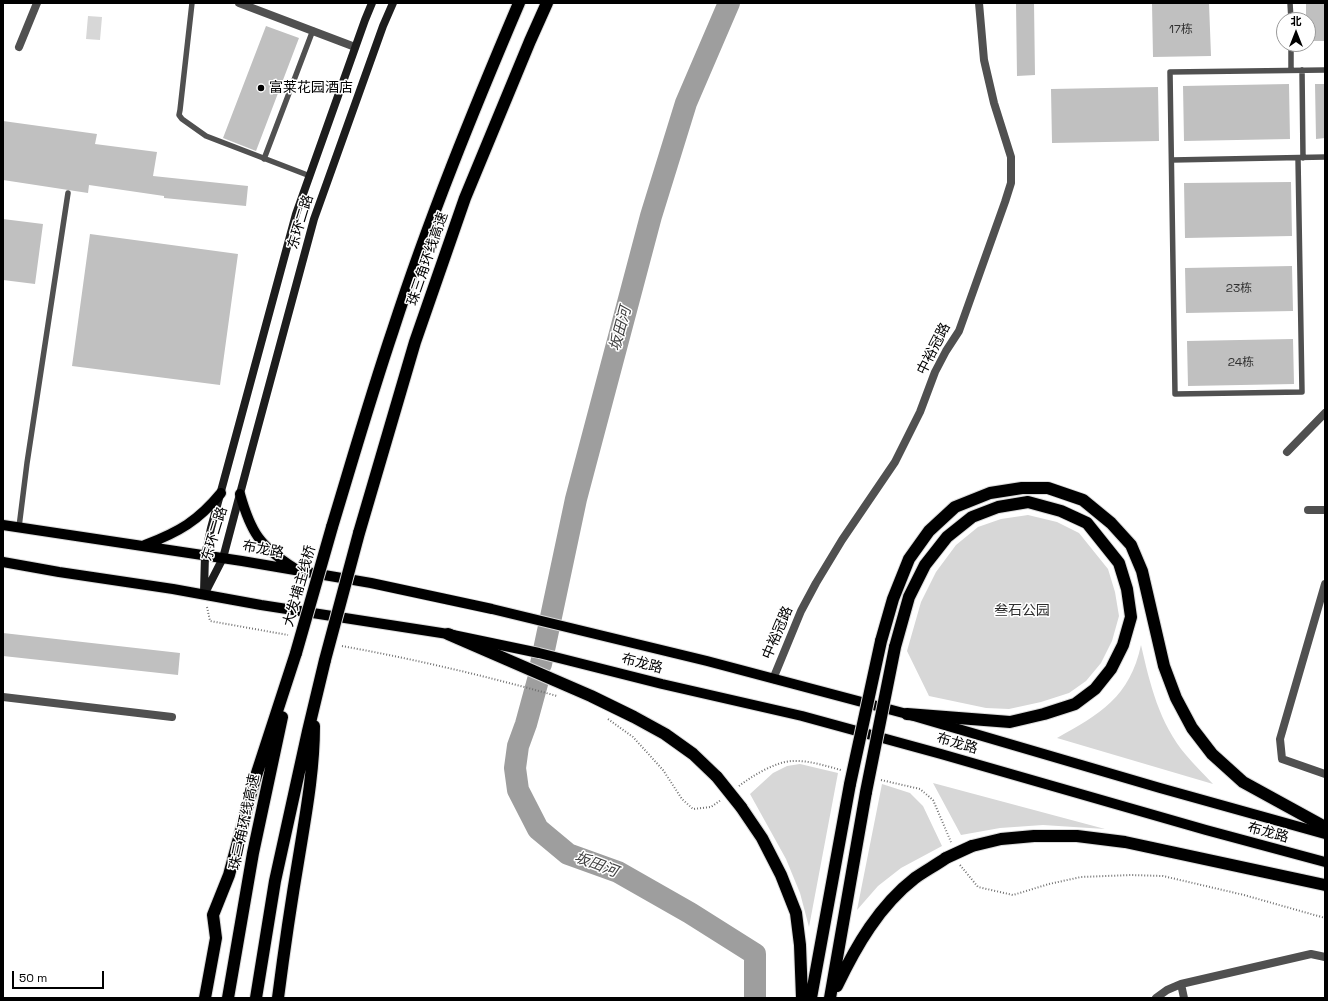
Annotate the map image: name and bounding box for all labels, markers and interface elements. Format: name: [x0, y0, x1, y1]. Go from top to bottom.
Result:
north arrow: [1276, 12, 1316, 52]
text: 北: [1291, 14, 1302, 28]
house number: 17栋: [1169, 23, 1193, 37]
place label: 富莱花园酒店: [269, 80, 353, 96]
marker: 富莱花园酒店: [256, 83, 266, 93]
street label: 东环二路: [285, 193, 317, 251]
street label: 珠三角环线高速: [404, 210, 452, 308]
house number: 23栋: [1226, 282, 1252, 296]
water label: 坂田河: [606, 305, 636, 353]
street label: 中裕冠路: [914, 320, 954, 378]
house number: 24栋: [1228, 356, 1254, 370]
street label: 东环二路: [199, 505, 231, 563]
street label: 布龙路: [241, 538, 285, 562]
street label: 大发埔主线桥: [280, 543, 320, 629]
park label: 叁石公园: [994, 603, 1050, 619]
street label: 中裕冠路: [759, 604, 797, 662]
street label: 布龙路: [620, 651, 664, 677]
street label: 布龙路: [934, 730, 980, 758]
street label: 珠三角环线高速: [227, 772, 263, 872]
street label: 布龙路: [1246, 819, 1290, 847]
water label: 坂田河: [572, 849, 620, 881]
scale bar: [14, 963, 106, 989]
text: 50 m: [19, 970, 47, 986]

